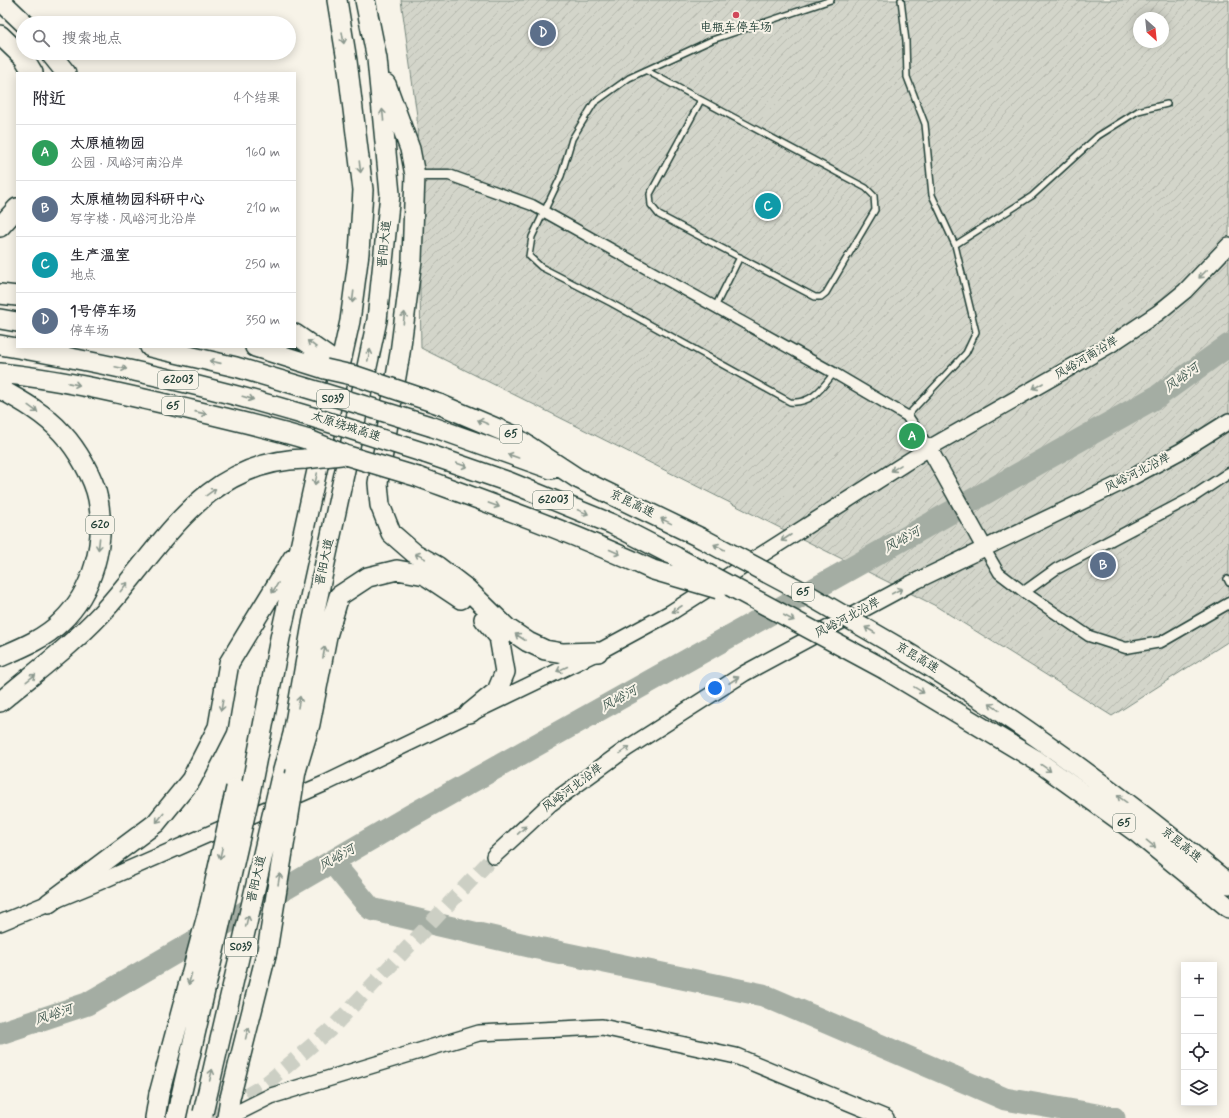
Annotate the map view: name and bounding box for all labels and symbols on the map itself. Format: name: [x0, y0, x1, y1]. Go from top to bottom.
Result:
marker: 电瓶车停车场: [731, 10, 741, 20]
north arrow: [1133, 12, 1169, 48]
pin: D: [530, 18, 556, 48]
place label: 电瓶车停车场: [700, 20, 772, 36]
one-way arrow: [339, 32, 347, 45]
one-way arrow: [379, 109, 386, 122]
one-way arrow: [356, 160, 364, 173]
pin: C: [755, 191, 781, 221]
street label: 晋阳大道: [375, 219, 395, 269]
one-way arrow: [1198, 269, 1208, 279]
one-way arrow: [350, 290, 357, 303]
one-way arrow: [400, 312, 408, 325]
street label: 风峪河南沿岸: [1052, 333, 1122, 383]
one-way arrow: [306, 340, 317, 349]
one-way arrow: [365, 349, 373, 362]
one-way arrow: [209, 358, 222, 366]
water label: 风峪河: [1161, 358, 1204, 396]
one-way arrow: [115, 364, 128, 372]
road number: G2003: [158, 371, 198, 389]
one-way arrow: [68, 380, 81, 388]
one-way arrow: [1032, 383, 1044, 391]
road number: S039: [317, 390, 349, 408]
one-way arrow: [241, 395, 254, 402]
road number: G5: [162, 397, 184, 415]
one-way arrow: [28, 405, 39, 413]
street label: 太原绕城高速: [309, 408, 383, 446]
one-way arrow: [194, 409, 207, 417]
one-way arrow: [477, 418, 489, 426]
pin: A: [899, 421, 925, 451]
road number: G5: [500, 425, 522, 443]
street label: 风峪河北沿岸: [1102, 450, 1174, 496]
one-way arrow: [507, 452, 520, 459]
one-way arrow: [455, 462, 467, 470]
one-way arrow: [890, 465, 902, 473]
one-way arrow: [311, 472, 319, 485]
street label: 京昆高速: [607, 486, 657, 522]
one-way arrow: [206, 488, 217, 496]
road number: G2003: [533, 491, 573, 509]
one-way arrow: [487, 501, 499, 509]
one-way arrow: [577, 509, 589, 517]
road number: G20: [86, 516, 114, 534]
one-way arrow: [661, 517, 673, 524]
water label: 风峪河: [881, 522, 925, 557]
one-way arrow: [780, 535, 792, 543]
one-way arrow: [95, 537, 103, 550]
street label: 晋阳大道: [312, 537, 338, 587]
one-way arrow: [713, 543, 725, 551]
one-way arrow: [608, 549, 620, 556]
pin: B: [1090, 550, 1116, 580]
one-way arrow: [414, 552, 426, 560]
one-way arrow: [119, 582, 128, 593]
one-way arrow: [270, 582, 278, 594]
road number: G5: [792, 583, 814, 601]
one-way arrow: [891, 587, 903, 594]
street label: 风峪河北沿岸: [812, 594, 884, 642]
one-way arrow: [671, 605, 683, 613]
one-way arrow: [783, 615, 795, 623]
one-way arrow: [864, 626, 876, 634]
one-way arrow: [515, 633, 526, 641]
street label: 京昆高速: [892, 639, 942, 677]
one-way arrow: [320, 646, 328, 659]
one-way arrow: [556, 666, 568, 673]
one-way arrow: [25, 673, 36, 682]
one-way arrow: [728, 676, 739, 684]
your location: [705, 678, 725, 698]
water label: 风峪河: [598, 681, 642, 716]
one-way arrow: [913, 686, 924, 694]
one-way arrow: [295, 696, 303, 709]
one-way arrow: [217, 698, 225, 711]
one-way arrow: [989, 703, 1000, 711]
one-way arrow: [619, 746, 630, 754]
street label: 风峪河北沿岸: [539, 760, 607, 816]
one-way arrow: [1041, 764, 1052, 772]
one-way arrow: [1116, 795, 1127, 803]
one-way arrow: [156, 812, 165, 823]
road number: G5: [1113, 814, 1135, 832]
street label: 京昆高速: [1157, 824, 1205, 866]
one-way arrow: [517, 825, 527, 835]
water label: 风峪河: [316, 840, 360, 875]
one-way arrow: [1146, 840, 1157, 849]
one-way arrow: [217, 846, 225, 859]
street label: 晋阳大道: [244, 854, 270, 904]
one-way arrow: [275, 873, 283, 886]
one-way arrow: [244, 915, 252, 928]
road number: S039: [225, 938, 257, 956]
one-way arrow: [186, 972, 193, 985]
water label: 风峪河: [33, 1000, 77, 1029]
one-way arrow: [243, 1027, 251, 1040]
one-way arrow: [208, 1069, 216, 1082]

